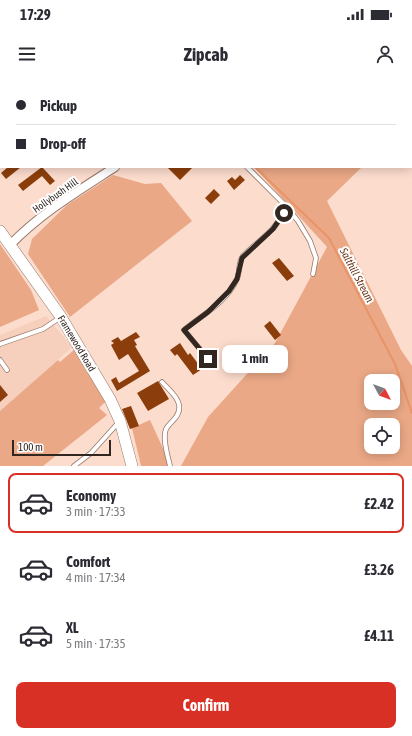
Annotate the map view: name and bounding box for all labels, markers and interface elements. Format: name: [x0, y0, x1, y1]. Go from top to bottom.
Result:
text: 17:29: [20, 6, 51, 23]
icon: menu: [16, 43, 38, 65]
icon: person: [374, 43, 396, 65]
text: Zipcab: [184, 44, 228, 65]
text: Pickup: [40, 97, 77, 114]
text: Drop-off: [40, 135, 86, 152]
street label: Hollybush Hill: [31, 176, 80, 215]
route start: [275, 204, 293, 222]
water label: Salthill Stream: [337, 245, 376, 304]
street label: Framewood Road: [56, 313, 98, 373]
callout: 1 min: [222, 345, 288, 373]
route end: [199, 350, 217, 368]
text: 1 min: [242, 351, 268, 366]
north arrow: [364, 374, 400, 410]
map controls: [364, 374, 400, 454]
button: locate: [364, 418, 400, 454]
scale bar: [12, 438, 111, 457]
text: 100 m: [18, 441, 43, 453]
icon: car: [18, 485, 54, 521]
text: Economy: [66, 487, 116, 504]
text: £2.42: [364, 495, 394, 512]
text: 3 min · 17:33: [66, 504, 126, 519]
icon: car: [18, 551, 54, 587]
text: Comfort: [66, 553, 110, 570]
text: £3.26: [364, 561, 394, 578]
text: 4 min · 17:34: [66, 570, 126, 585]
icon: car: [18, 617, 54, 653]
text: XL: [66, 619, 79, 636]
text: £4.11: [364, 627, 394, 644]
text: 5 min · 17:35: [66, 636, 126, 651]
button: Confirm: [16, 682, 396, 728]

